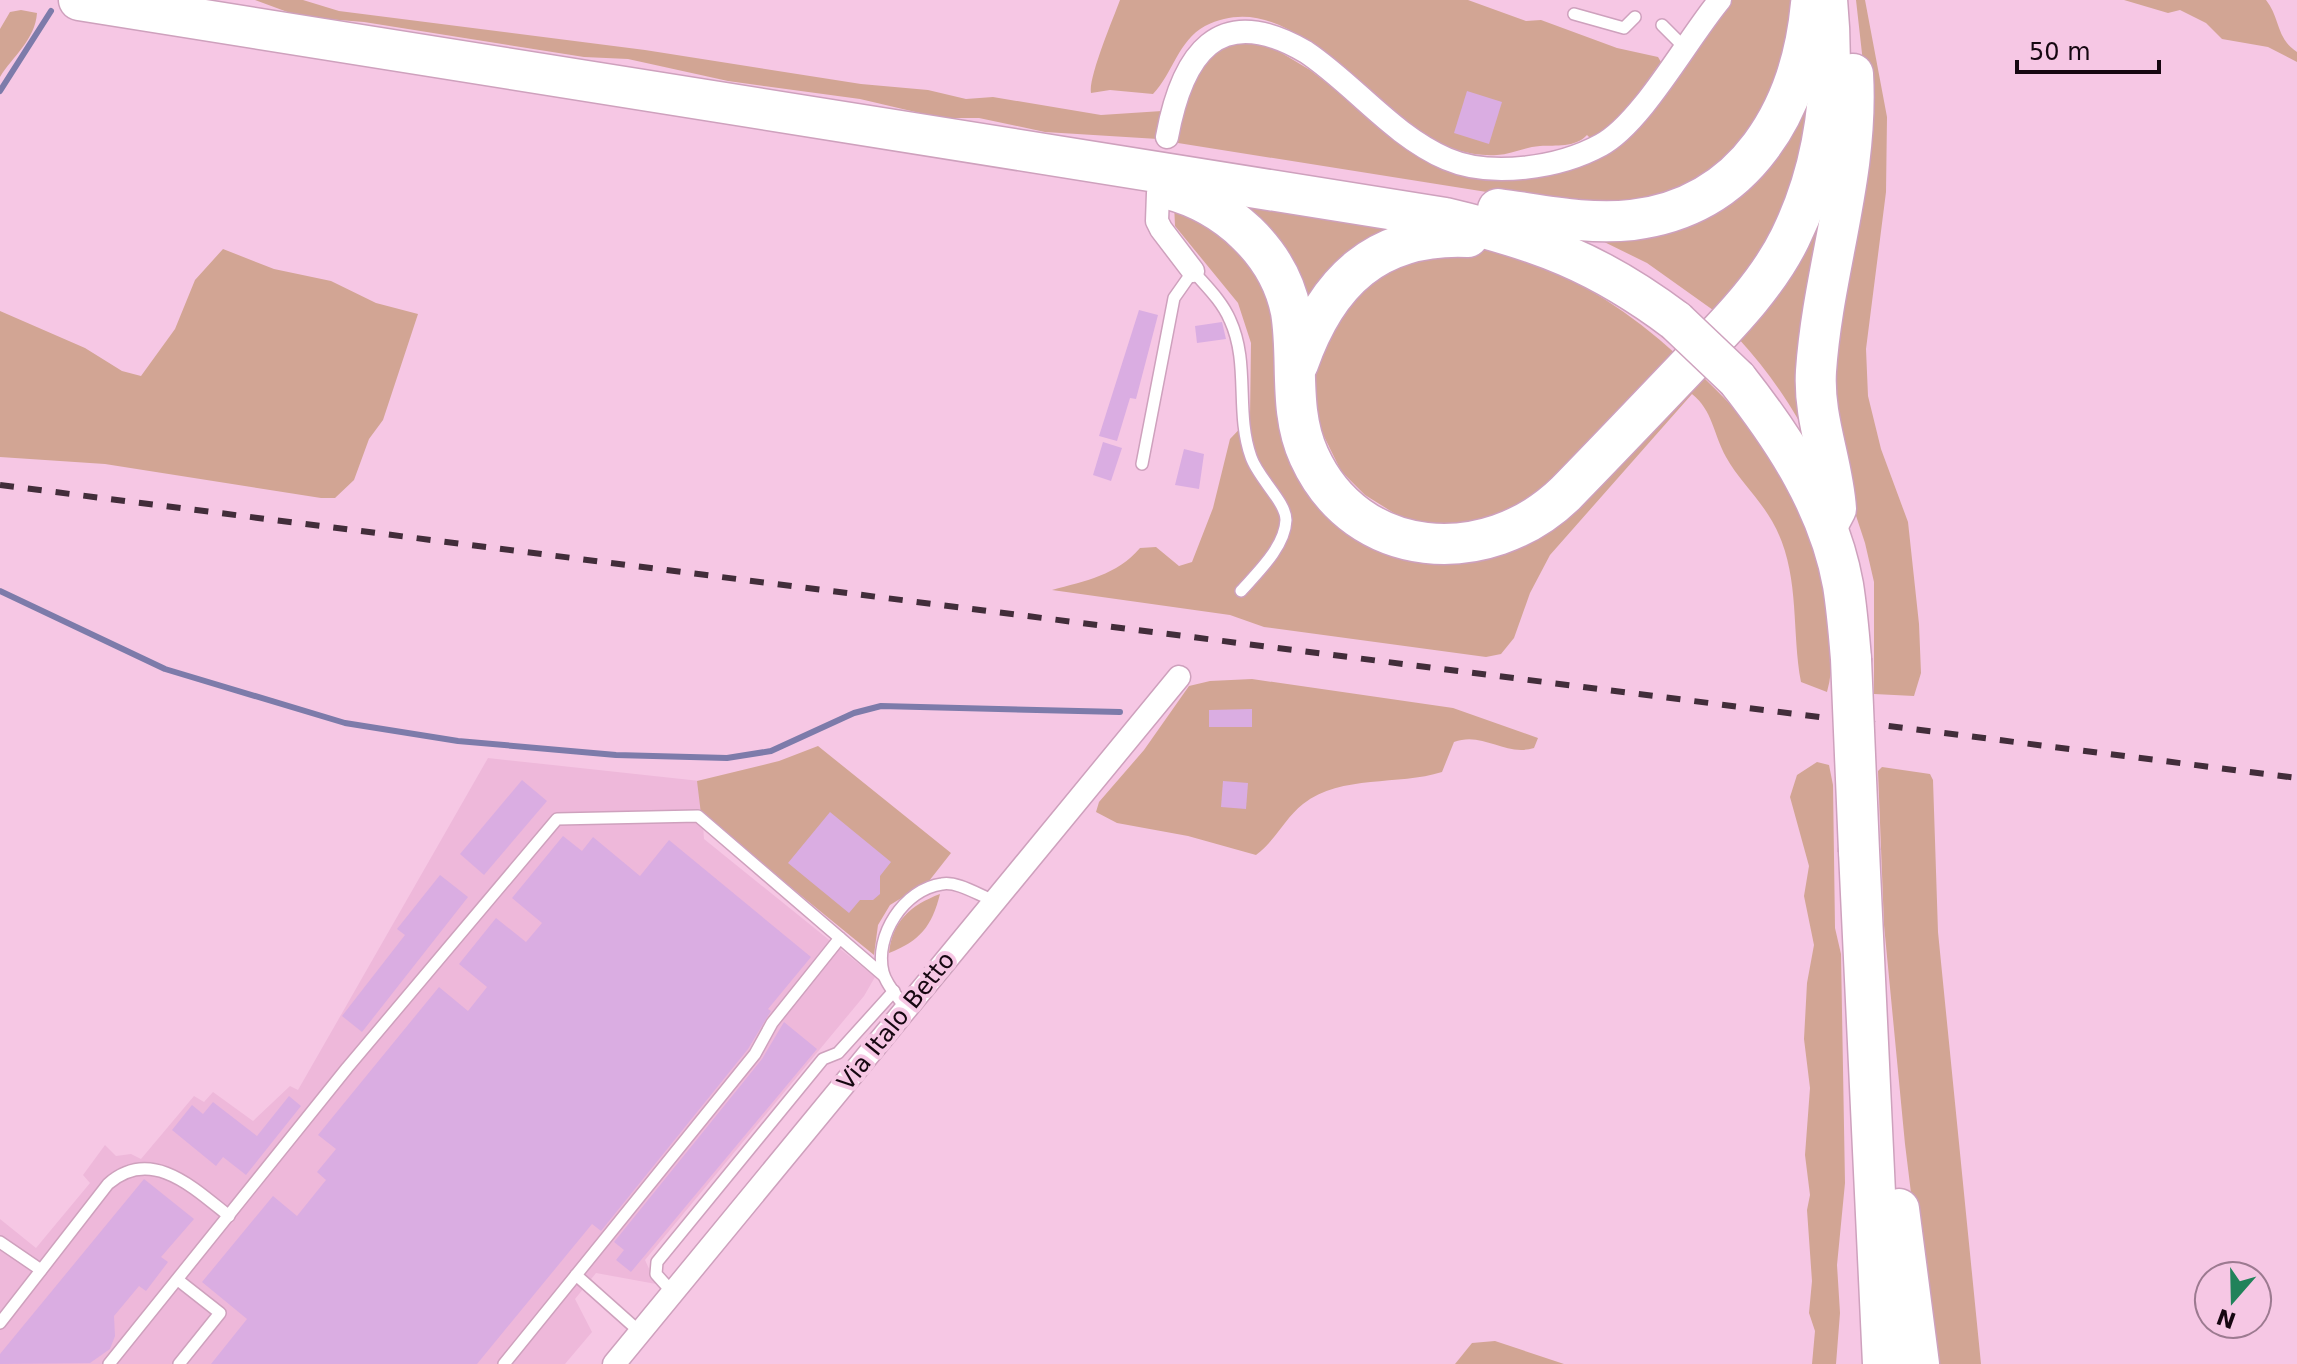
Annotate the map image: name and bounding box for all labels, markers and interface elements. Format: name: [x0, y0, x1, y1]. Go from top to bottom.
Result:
scale bar: [2017, 24, 2159, 74]
text: 50 m: [2029, 38, 2091, 66]
street label: Via Italo Betto: [832, 946, 960, 1096]
north arrow: [2193, 1260, 2273, 1340]
text: N: [2213, 1303, 2239, 1333]

